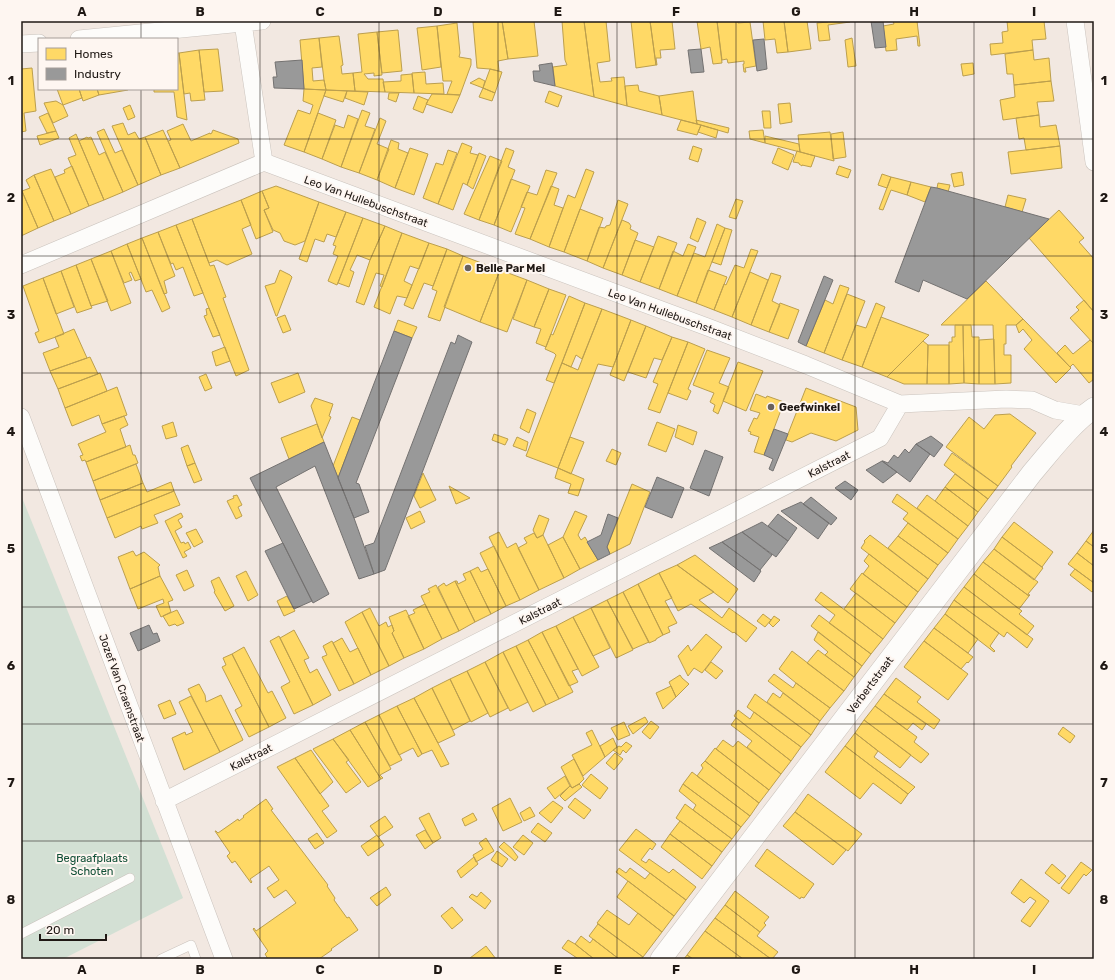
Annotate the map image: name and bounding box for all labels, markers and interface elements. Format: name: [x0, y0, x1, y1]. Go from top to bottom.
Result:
text: A: [77, 4, 87, 19]
text: B: [195, 4, 205, 19]
text: C: [315, 4, 325, 19]
text: D: [433, 4, 443, 19]
text: E: [554, 4, 562, 19]
text: F: [672, 4, 680, 19]
text: G: [791, 4, 801, 19]
text: H: [909, 4, 919, 19]
text: I: [1032, 4, 1036, 19]
legend: [38, 38, 178, 90]
text: Homes: [74, 47, 113, 61]
text: Industry: [74, 67, 121, 81]
text: 1: [8, 73, 14, 88]
text: 1: [1101, 73, 1107, 88]
street label: Leo Van Hullebuschstraat: [302, 173, 430, 230]
text: 2: [7, 190, 15, 205]
text: 2: [1100, 190, 1108, 205]
place label: Belle Par Mel: [476, 262, 545, 275]
marker: Belle Par Mel: [463, 263, 473, 273]
street label: Leo Van Hullebuschstraat: [606, 286, 734, 343]
text: 3: [7, 307, 16, 322]
text: 3: [1100, 307, 1109, 322]
place label: Geefwinkel: [779, 401, 840, 414]
marker: Geefwinkel: [766, 402, 776, 412]
text: 4: [7, 424, 16, 439]
text: 4: [1100, 424, 1109, 439]
street label: Kalstraat: [806, 448, 853, 481]
text: 5: [7, 541, 15, 556]
text: 5: [1100, 541, 1108, 556]
street label: Kalstraat: [517, 595, 564, 628]
street label: Jozef Van Craenstraat: [96, 632, 147, 745]
street label: Verbertstraat: [845, 653, 897, 717]
text: 6: [7, 658, 16, 673]
text: 6: [1100, 658, 1109, 673]
street label: Kalstraat: [228, 741, 275, 774]
text: 7: [7, 775, 15, 790]
text: 7: [1100, 775, 1108, 790]
park label: Begraafplaats Schoten: [56, 852, 128, 878]
text: 8: [7, 892, 16, 907]
text: 8: [1100, 892, 1109, 907]
scale bar: [40, 916, 106, 942]
text: 20 m: [46, 923, 74, 937]
text: A: [77, 962, 87, 977]
text: B: [195, 962, 205, 977]
text: C: [315, 962, 325, 977]
text: D: [433, 962, 443, 977]
text: E: [554, 962, 562, 977]
text: F: [672, 962, 680, 977]
text: G: [791, 962, 801, 977]
text: H: [909, 962, 919, 977]
text: I: [1032, 962, 1036, 977]

